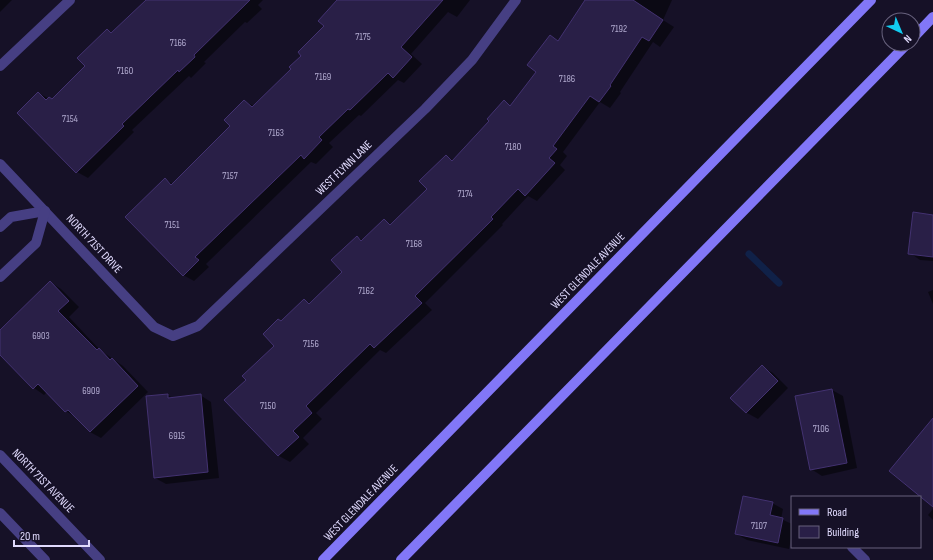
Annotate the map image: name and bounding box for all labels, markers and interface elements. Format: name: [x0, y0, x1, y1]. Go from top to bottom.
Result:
north arrow: [881, 12, 921, 52]
house number: 7192: [611, 23, 627, 35]
house number: 7175: [355, 31, 371, 43]
text: N: [901, 32, 914, 46]
house number: 7166: [170, 37, 186, 49]
house number: 7160: [117, 65, 133, 77]
house number: 7169: [315, 71, 331, 83]
house number: 7186: [559, 73, 575, 85]
house number: 7154: [62, 113, 78, 125]
house number: 7163: [268, 127, 284, 139]
street label: WEST FLYNN LANE: [313, 137, 375, 199]
house number: 7180: [505, 141, 521, 153]
house number: 7157: [222, 170, 238, 182]
house number: 7174: [457, 188, 473, 200]
street label: NORTH 71ST DRIVE: [63, 211, 125, 277]
house number: 7151: [164, 219, 180, 231]
street label: WEST GLENDALE AVENUE: [548, 230, 628, 312]
house number: 7168: [406, 238, 422, 250]
house number: 7162: [358, 285, 374, 297]
house number: 6903: [32, 330, 50, 342]
house number: 7156: [303, 338, 319, 350]
house number: 6909: [82, 385, 100, 397]
house number: 7150: [260, 400, 276, 412]
house number: 7106: [813, 423, 829, 435]
house number: 6915: [169, 430, 185, 442]
street label: NORTH 71ST AVENUE: [9, 446, 77, 516]
street label: WEST GLENDALE AVENUE: [321, 462, 401, 544]
legend: [791, 496, 921, 548]
text: Road: [827, 505, 847, 520]
house number: 7107: [751, 520, 767, 532]
scale bar: [14, 522, 89, 548]
text: Building: [827, 525, 859, 540]
text: 20 m: [20, 529, 40, 544]

